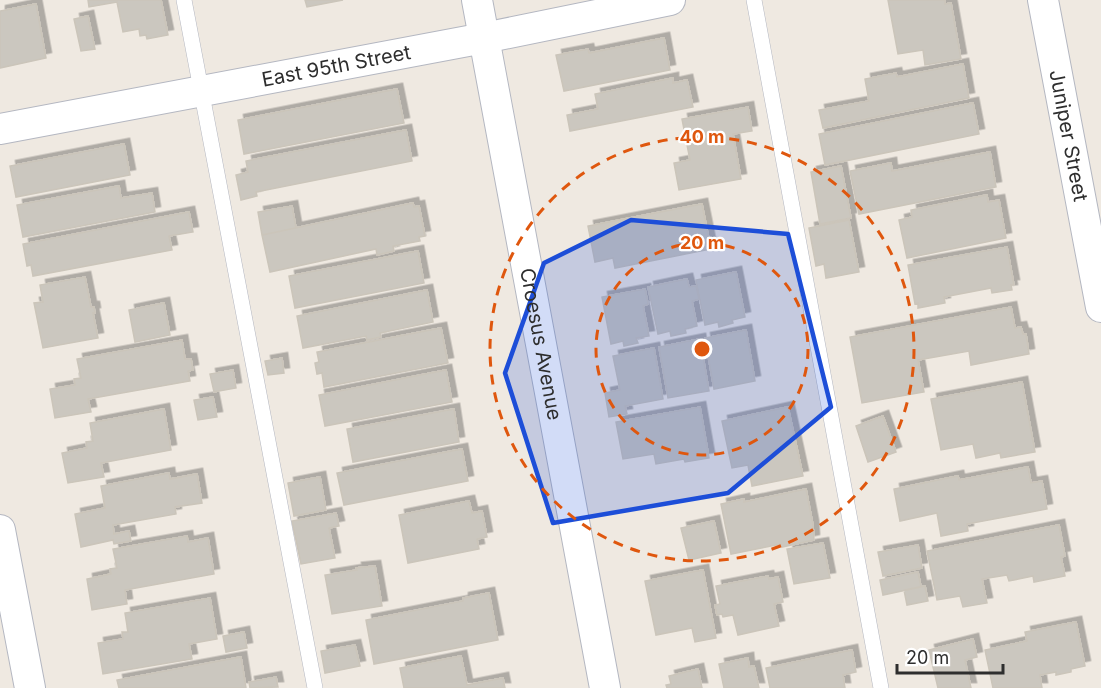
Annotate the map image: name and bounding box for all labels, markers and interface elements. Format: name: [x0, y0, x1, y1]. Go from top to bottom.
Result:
street label: East 95th Street: [260, 40, 413, 92]
street label: Juniper Street: [1044, 68, 1093, 204]
text: 40 m: [680, 126, 725, 147]
text: 20 m: [680, 232, 724, 253]
street label: Croesus Avenue: [515, 266, 567, 422]
centre of rings: [692, 339, 712, 359]
scale bar: [897, 637, 1004, 675]
text: 20 m: [906, 647, 949, 668]

